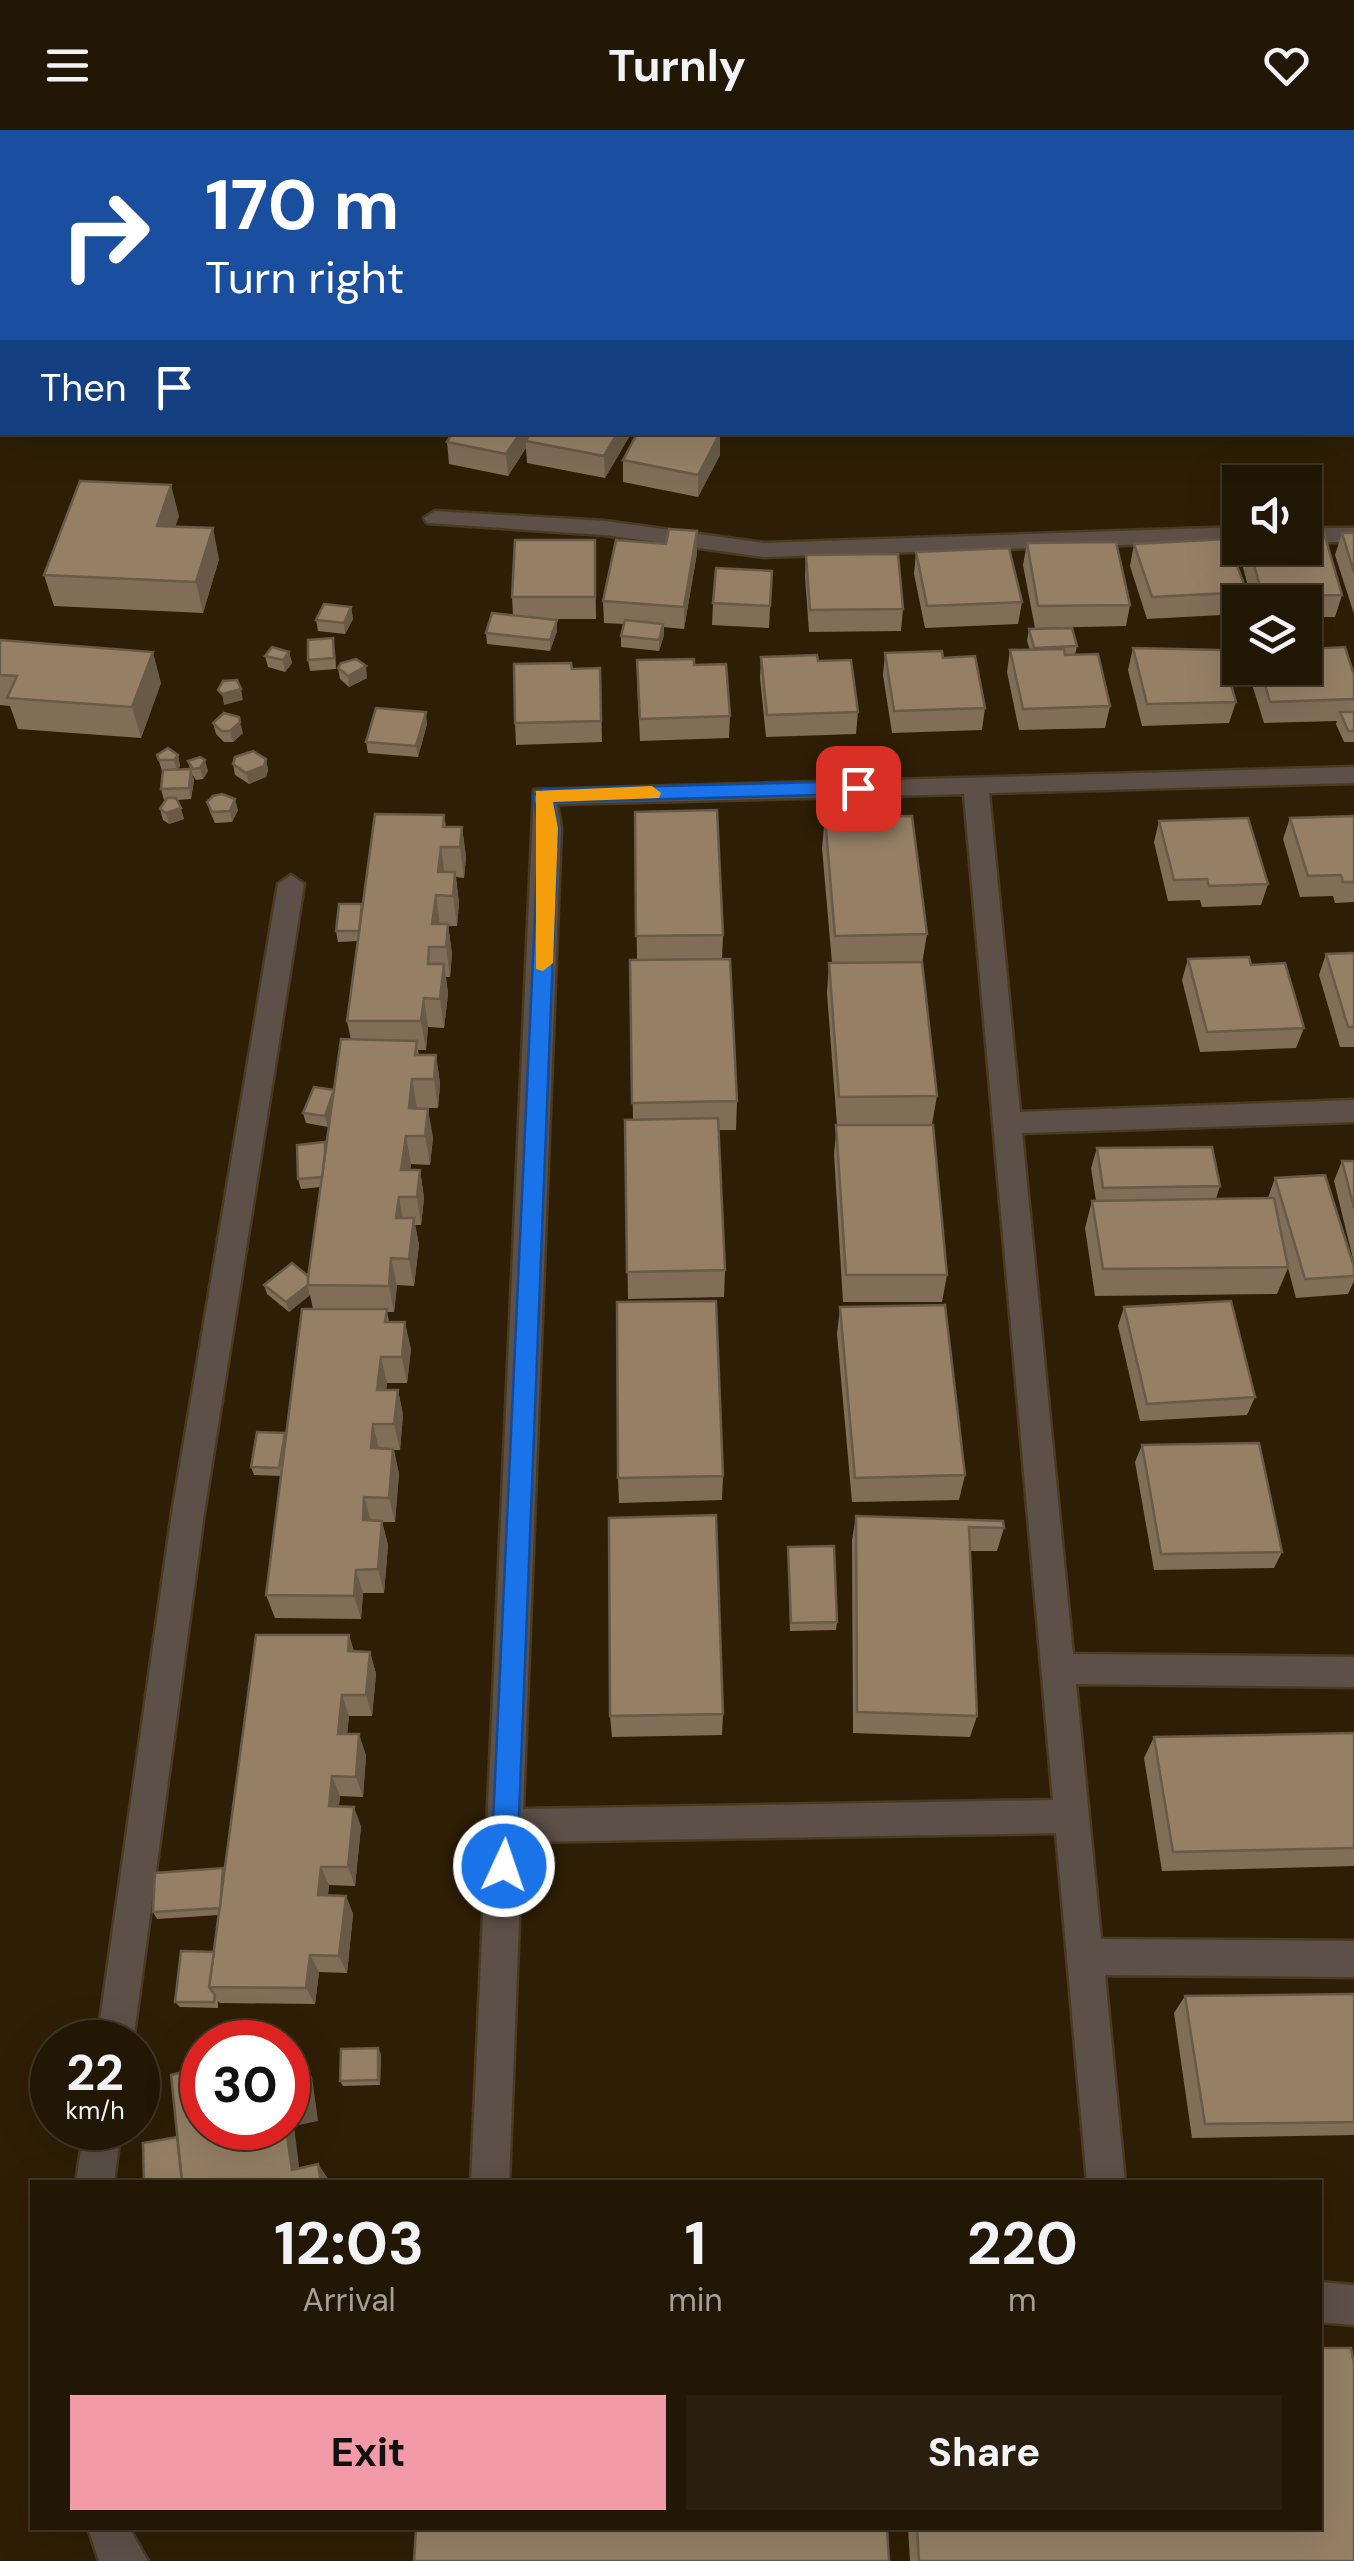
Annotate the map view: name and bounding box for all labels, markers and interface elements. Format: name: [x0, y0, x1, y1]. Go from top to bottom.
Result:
text: Turnly: [608, 36, 746, 95]
icon: menu: [40, 38, 95, 93]
icon: heart: [1259, 38, 1314, 93]
text: 170 m: [205, 160, 399, 251]
icon: right: [40, 170, 170, 300]
text: Turn right: [205, 248, 404, 307]
icon: arrive: [147, 360, 202, 415]
text: Then: [40, 363, 127, 413]
map controls: [1222, 465, 1322, 685]
button: sound: [1222, 465, 1322, 565]
button: layers: [1222, 585, 1322, 685]
pin: [816, 746, 901, 831]
icon: arrive: [831, 761, 886, 816]
position arrow: [452, 1814, 556, 1918]
speed limit sign: 30: [180, 2020, 310, 2150]
text: 22: [66, 2040, 124, 2106]
text: km/h: [65, 2094, 125, 2127]
text: 12:03: [274, 2204, 424, 2283]
text: 1: [685, 2204, 706, 2283]
text: 220: [967, 2204, 1078, 2283]
text: Arrival: [302, 2279, 396, 2321]
text: min: [668, 2279, 723, 2321]
text: m: [1008, 2279, 1037, 2321]
button: Exit: [70, 2395, 666, 2510]
button: Share: [686, 2395, 1282, 2510]

